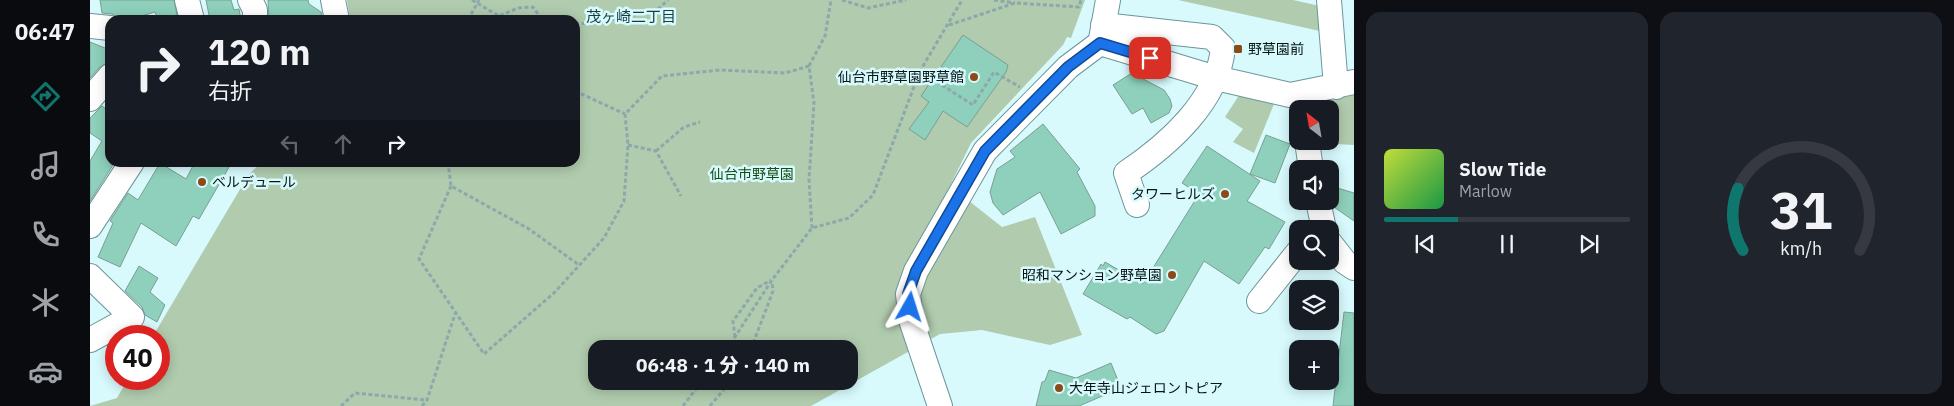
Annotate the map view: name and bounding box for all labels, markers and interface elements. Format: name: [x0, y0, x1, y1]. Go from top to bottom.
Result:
district label: 茂ヶ崎二丁目: [586, 7, 676, 26]
text: 06:47: [15, 17, 75, 46]
text: 120 m: [208, 29, 311, 75]
icon: right: [125, 35, 190, 100]
pin: [1129, 37, 1171, 79]
place label: 野草園前: [1248, 40, 1304, 58]
marker: 野草園前: [1232, 43, 1244, 55]
icon: arrive: [1136, 44, 1164, 72]
place label: 仙台市野草園野草館: [838, 68, 964, 86]
marker: 仙台市野草園野草館: [968, 71, 980, 83]
text: 右折: [208, 76, 252, 105]
icon: directions: [28, 79, 63, 114]
north arrow: [1289, 100, 1339, 150]
map controls: [1289, 100, 1339, 390]
icon: left: [276, 130, 304, 158]
icon: ahead: [329, 130, 357, 158]
icon: right: [382, 130, 410, 158]
icon: music: [28, 148, 63, 183]
text: Slow Tide: [1459, 157, 1546, 181]
button: sound: [1289, 160, 1339, 210]
park label: 仙台市野草園: [710, 165, 794, 183]
place label: ベルデュール: [212, 173, 296, 191]
marker: ベルデュール: [196, 176, 208, 188]
text: 31: [1770, 176, 1832, 243]
text: Marlow: [1459, 181, 1512, 201]
place label: タワーヒルズ: [1131, 185, 1215, 203]
marker: タワーヒルズ: [1219, 188, 1231, 200]
icon: phone: [28, 217, 63, 252]
button: search: [1289, 220, 1339, 270]
icon: previous: [1411, 230, 1439, 258]
icon: pause: [1493, 230, 1521, 258]
icon: next: [1575, 230, 1603, 258]
text: km/h: [1780, 237, 1822, 260]
place label: 昭和マンション野草園: [1022, 266, 1162, 284]
marker: 昭和マンション野草園: [1166, 269, 1178, 281]
position arrow: [883, 280, 935, 332]
button: layers: [1289, 280, 1339, 330]
icon: climate: [28, 285, 63, 320]
speed limit sign: 40: [105, 325, 170, 390]
button: +: [1289, 340, 1339, 390]
text: 06:48 · 1 分 · 140 m: [636, 353, 810, 377]
icon: car: [28, 354, 63, 389]
place label: 大年寺山ジェロントピア: [1069, 379, 1223, 397]
marker: 大年寺山ジェロントピア: [1053, 382, 1065, 394]

